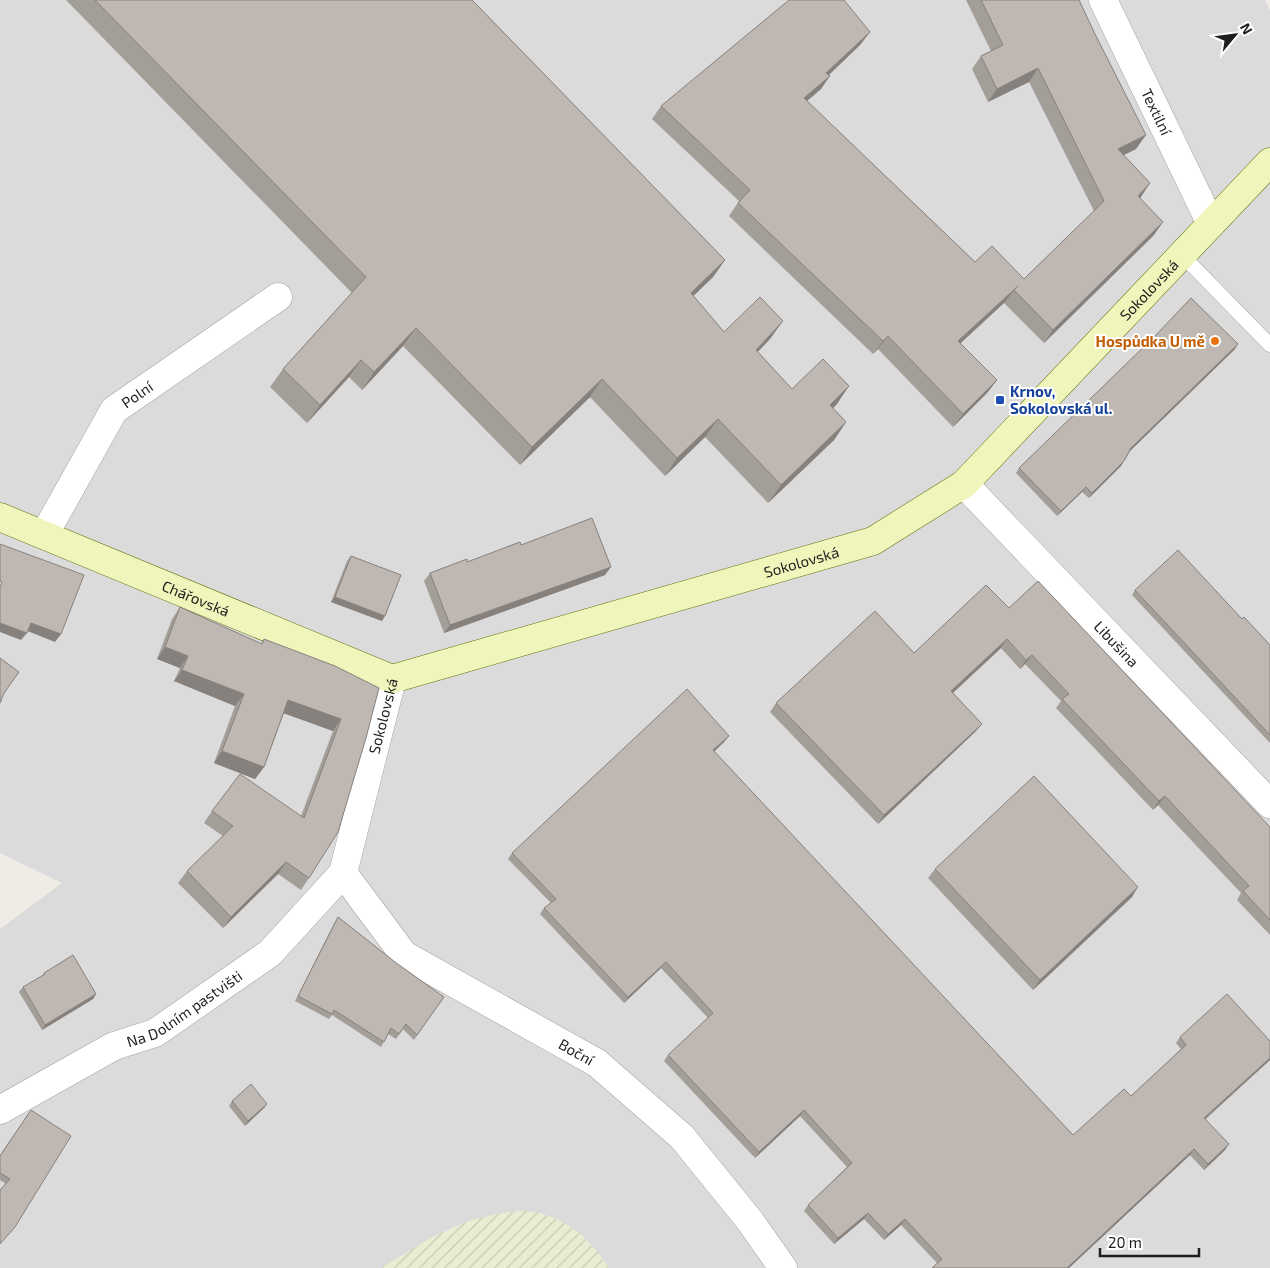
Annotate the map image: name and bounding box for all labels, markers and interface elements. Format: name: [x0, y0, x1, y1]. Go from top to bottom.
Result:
north arrow: [1210, 10, 1260, 60]
text: N: [1237, 20, 1257, 37]
street label: Textilní: [1138, 86, 1176, 139]
street label: Sokolovská: [1116, 255, 1182, 324]
place label: Hospůdka U mě: [1096, 332, 1205, 350]
marker: Hospůdka U mě: [1209, 335, 1221, 347]
street label: Polní: [118, 376, 157, 411]
place label: Krnov, Sokolovská ul.: [1010, 382, 1112, 417]
marker: Krnov, Sokolovská ul.: [994, 394, 1006, 406]
street label: Sokolovská: [762, 542, 841, 581]
street label: Chářovská: [160, 576, 232, 620]
street label: Libušina: [1091, 617, 1143, 671]
street label: Sokolovská: [364, 676, 401, 756]
street label: Na Dolním pastvišti: [124, 966, 245, 1050]
street label: Boční: [556, 1035, 599, 1069]
scale bar: [1100, 1226, 1199, 1258]
text: 20 m: [1108, 1233, 1142, 1251]

